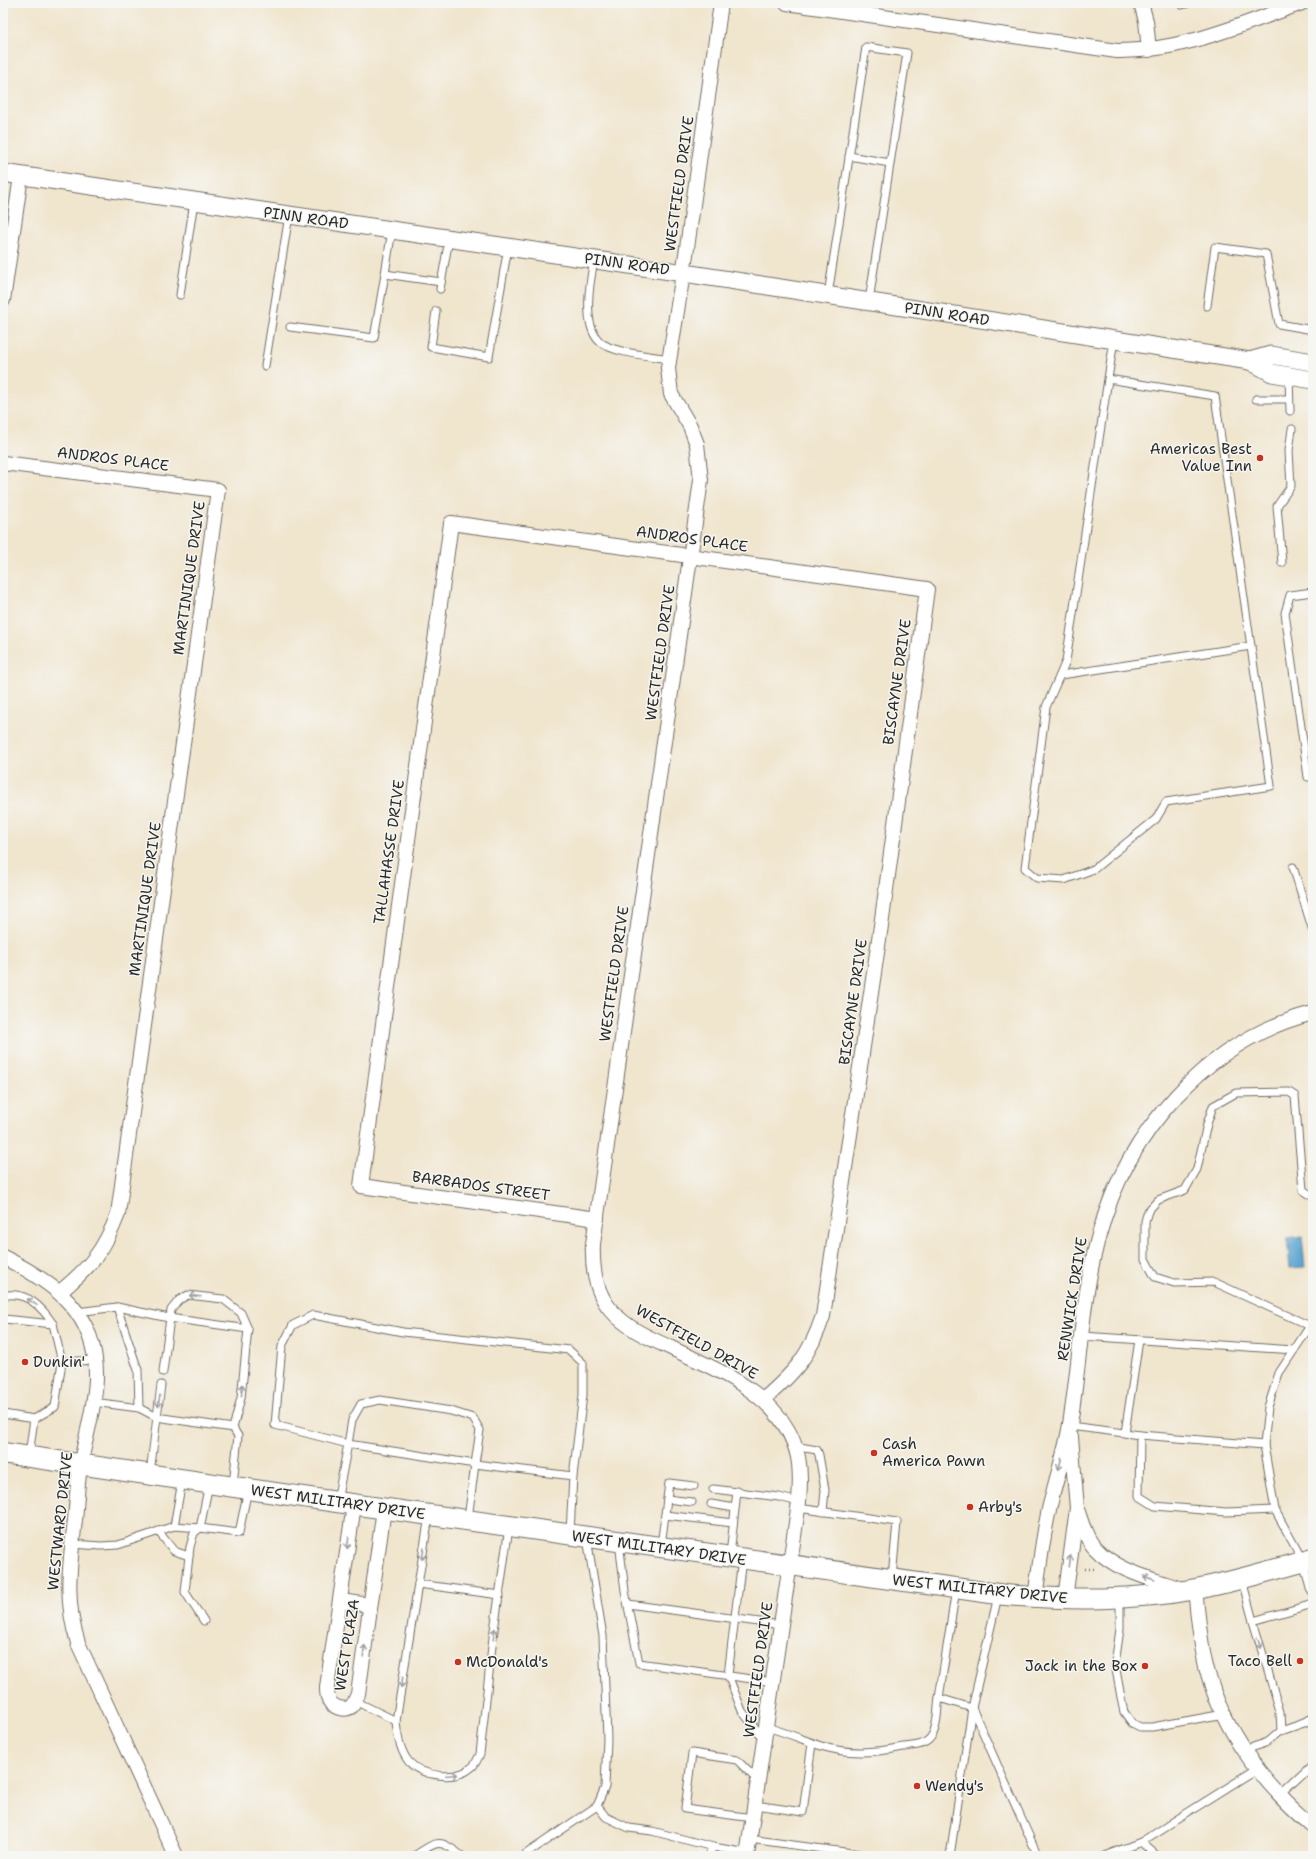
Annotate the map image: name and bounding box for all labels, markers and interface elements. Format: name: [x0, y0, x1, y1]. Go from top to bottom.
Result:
street label: WESTFIELD DRIVE: [660, 115, 698, 253]
street label: PINN ROAD: [262, 202, 350, 234]
street label: PINN ROAD: [583, 248, 671, 280]
street label: PINN ROAD: [903, 297, 991, 331]
place label: Americas Best Value Inn: [1150, 439, 1252, 476]
street label: ANDROS PLACE: [56, 442, 170, 476]
marker: Americas Best Value Inn: [1255, 453, 1265, 463]
street label: MARTINIQUE DRIVE: [168, 500, 210, 656]
street label: ANDROS PLACE: [635, 521, 749, 557]
street label: WESTFIELD DRIVE: [641, 584, 679, 722]
street label: BISCAYNE DRIVE: [878, 618, 916, 746]
street label: TALLAHASSE DRIVE: [369, 778, 409, 926]
street label: MARTINIQUE DRIVE: [124, 821, 166, 977]
street label: WESTFIELD DRIVE: [595, 905, 633, 1043]
street label: BISCAYNE DRIVE: [834, 938, 872, 1066]
street label: BARBADOS STREET: [411, 1166, 551, 1206]
street label: RENWICK DRIVE: [1052, 1236, 1092, 1362]
one-way arrow: [188, 1292, 201, 1300]
one-way arrow: [27, 1298, 38, 1306]
street label: WESTFIELD DRIVE: [632, 1300, 762, 1384]
place label: Dunkin': [33, 1352, 85, 1372]
marker: Dunkin': [20, 1357, 30, 1367]
one-way arrow: [238, 1384, 245, 1397]
one-way arrow: [155, 1394, 163, 1407]
place label: Cash America Pawn: [882, 1434, 985, 1471]
marker: Cash America Pawn: [869, 1448, 879, 1458]
street label: WESTWARD DRIVE: [43, 1451, 77, 1591]
one-way arrow: [1056, 1457, 1063, 1470]
street label: WEST MILITARY DRIVE: [249, 1480, 427, 1524]
place label: Arby's: [978, 1497, 1022, 1517]
marker: Arby's: [965, 1502, 975, 1512]
street label: WEST MILITARY DRIVE: [570, 1526, 748, 1570]
one-way arrow: [344, 1536, 352, 1549]
one-way arrow: [419, 1547, 427, 1560]
one-way arrow: [1066, 1555, 1074, 1568]
street label: WEST MILITARY DRIVE: [891, 1570, 1069, 1608]
one-way arrow: [1144, 1573, 1156, 1581]
street label: WEST PLAZA: [330, 1597, 364, 1692]
street label: WESTFIELD DRIVE: [739, 1601, 777, 1739]
one-way arrow: [490, 1628, 498, 1641]
one-way arrow: [1256, 1636, 1263, 1649]
one-way arrow: [360, 1645, 368, 1658]
place label: Taco Bell: [1228, 1651, 1292, 1671]
place label: McDonald's: [466, 1652, 548, 1672]
place label: Jack in the Box: [1025, 1656, 1137, 1676]
marker: Taco Bell: [1295, 1656, 1305, 1666]
marker: McDonald's: [453, 1657, 463, 1667]
marker: Jack in the Box: [1140, 1661, 1150, 1671]
one-way arrow: [398, 1675, 406, 1688]
one-way arrow: [446, 1771, 459, 1779]
place label: Wendy's: [925, 1776, 984, 1796]
marker: Wendy's: [912, 1781, 922, 1791]

